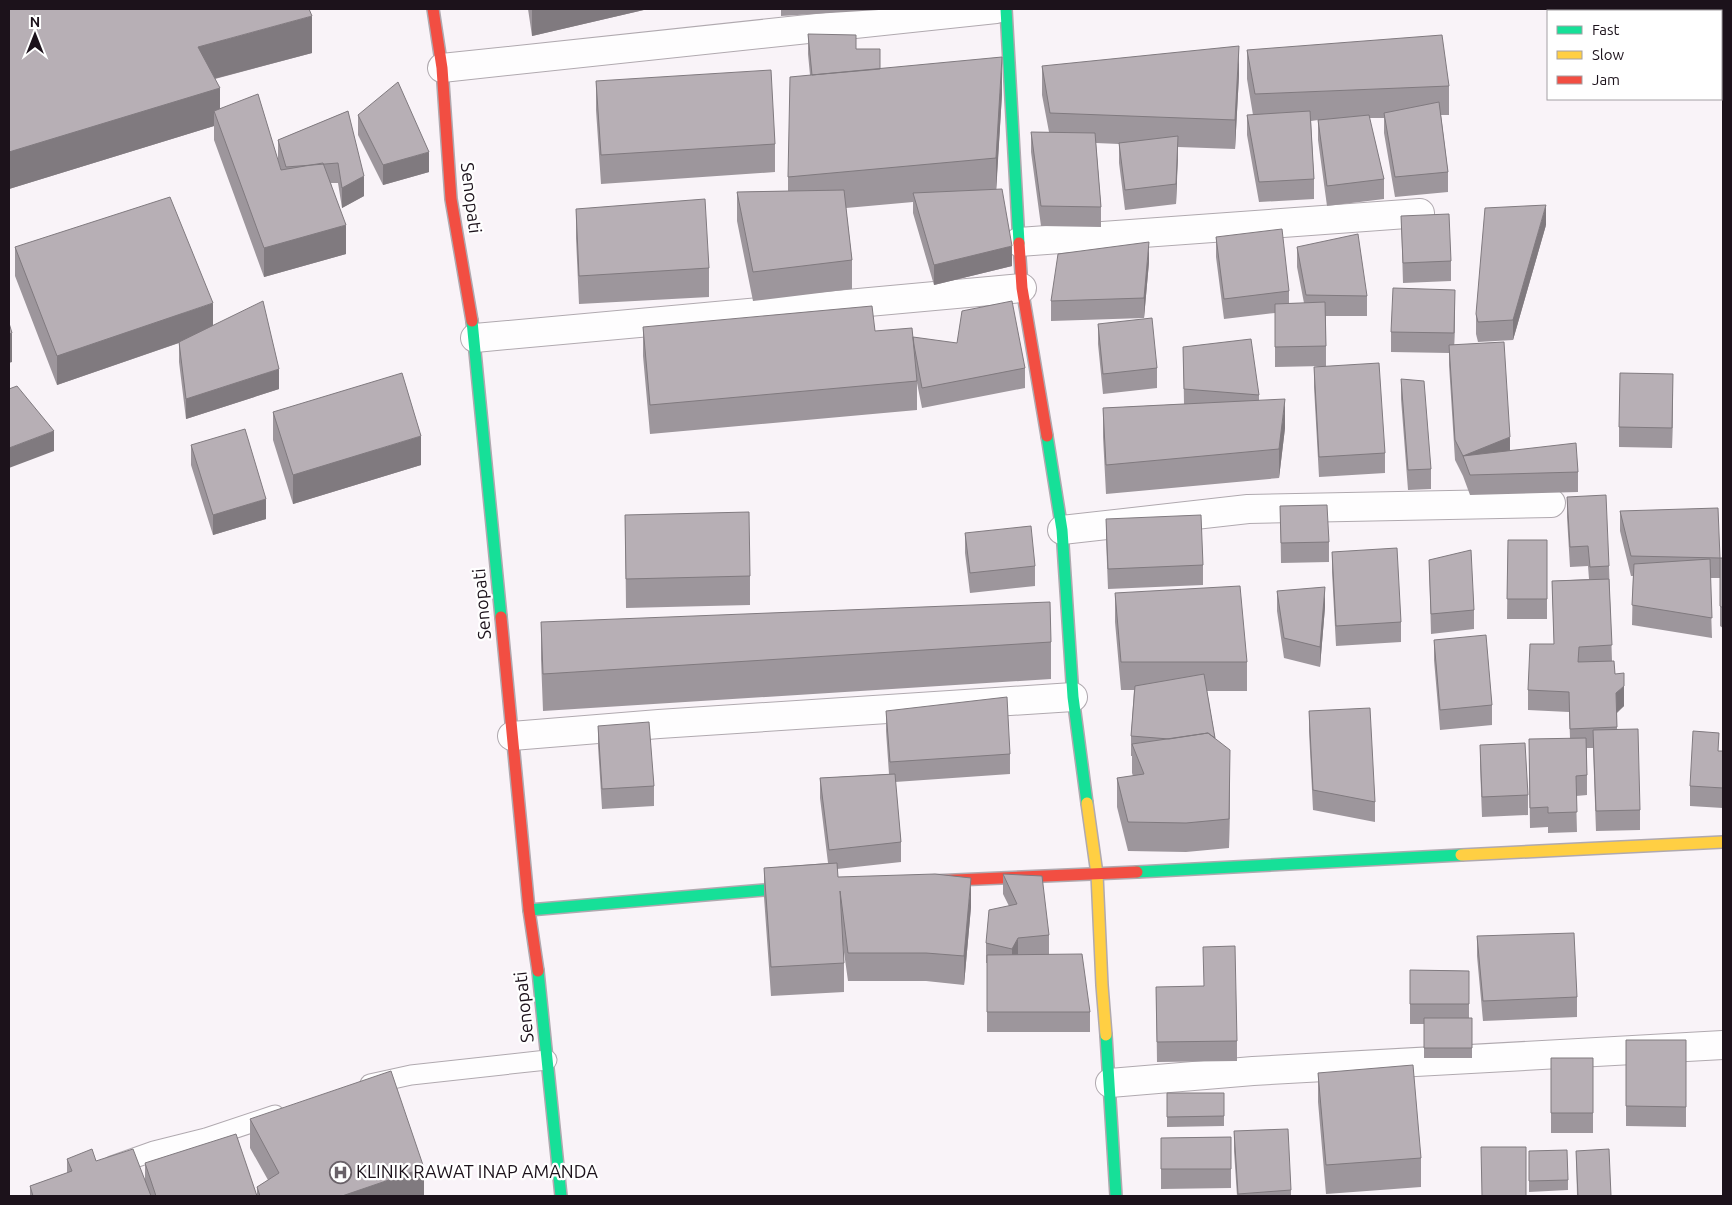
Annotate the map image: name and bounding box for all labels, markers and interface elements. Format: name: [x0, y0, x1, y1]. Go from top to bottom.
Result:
north arrow: [10, 10, 60, 60]
legend: [1547, 10, 1722, 100]
text: N: [30, 14, 40, 30]
text: Fast: [1592, 21, 1620, 38]
text: Slow: [1592, 46, 1625, 63]
text: Jam: [1592, 71, 1620, 88]
street label: Senopati: [458, 161, 486, 235]
street label: Senopati: [468, 568, 494, 641]
street label: Senopati: [509, 971, 537, 1044]
hospital icon: KLINIK RAWAT INAP AMANDA: [328, 1160, 352, 1184]
place label: KLINIK RAWAT INAP AMANDA: [356, 1161, 598, 1181]

